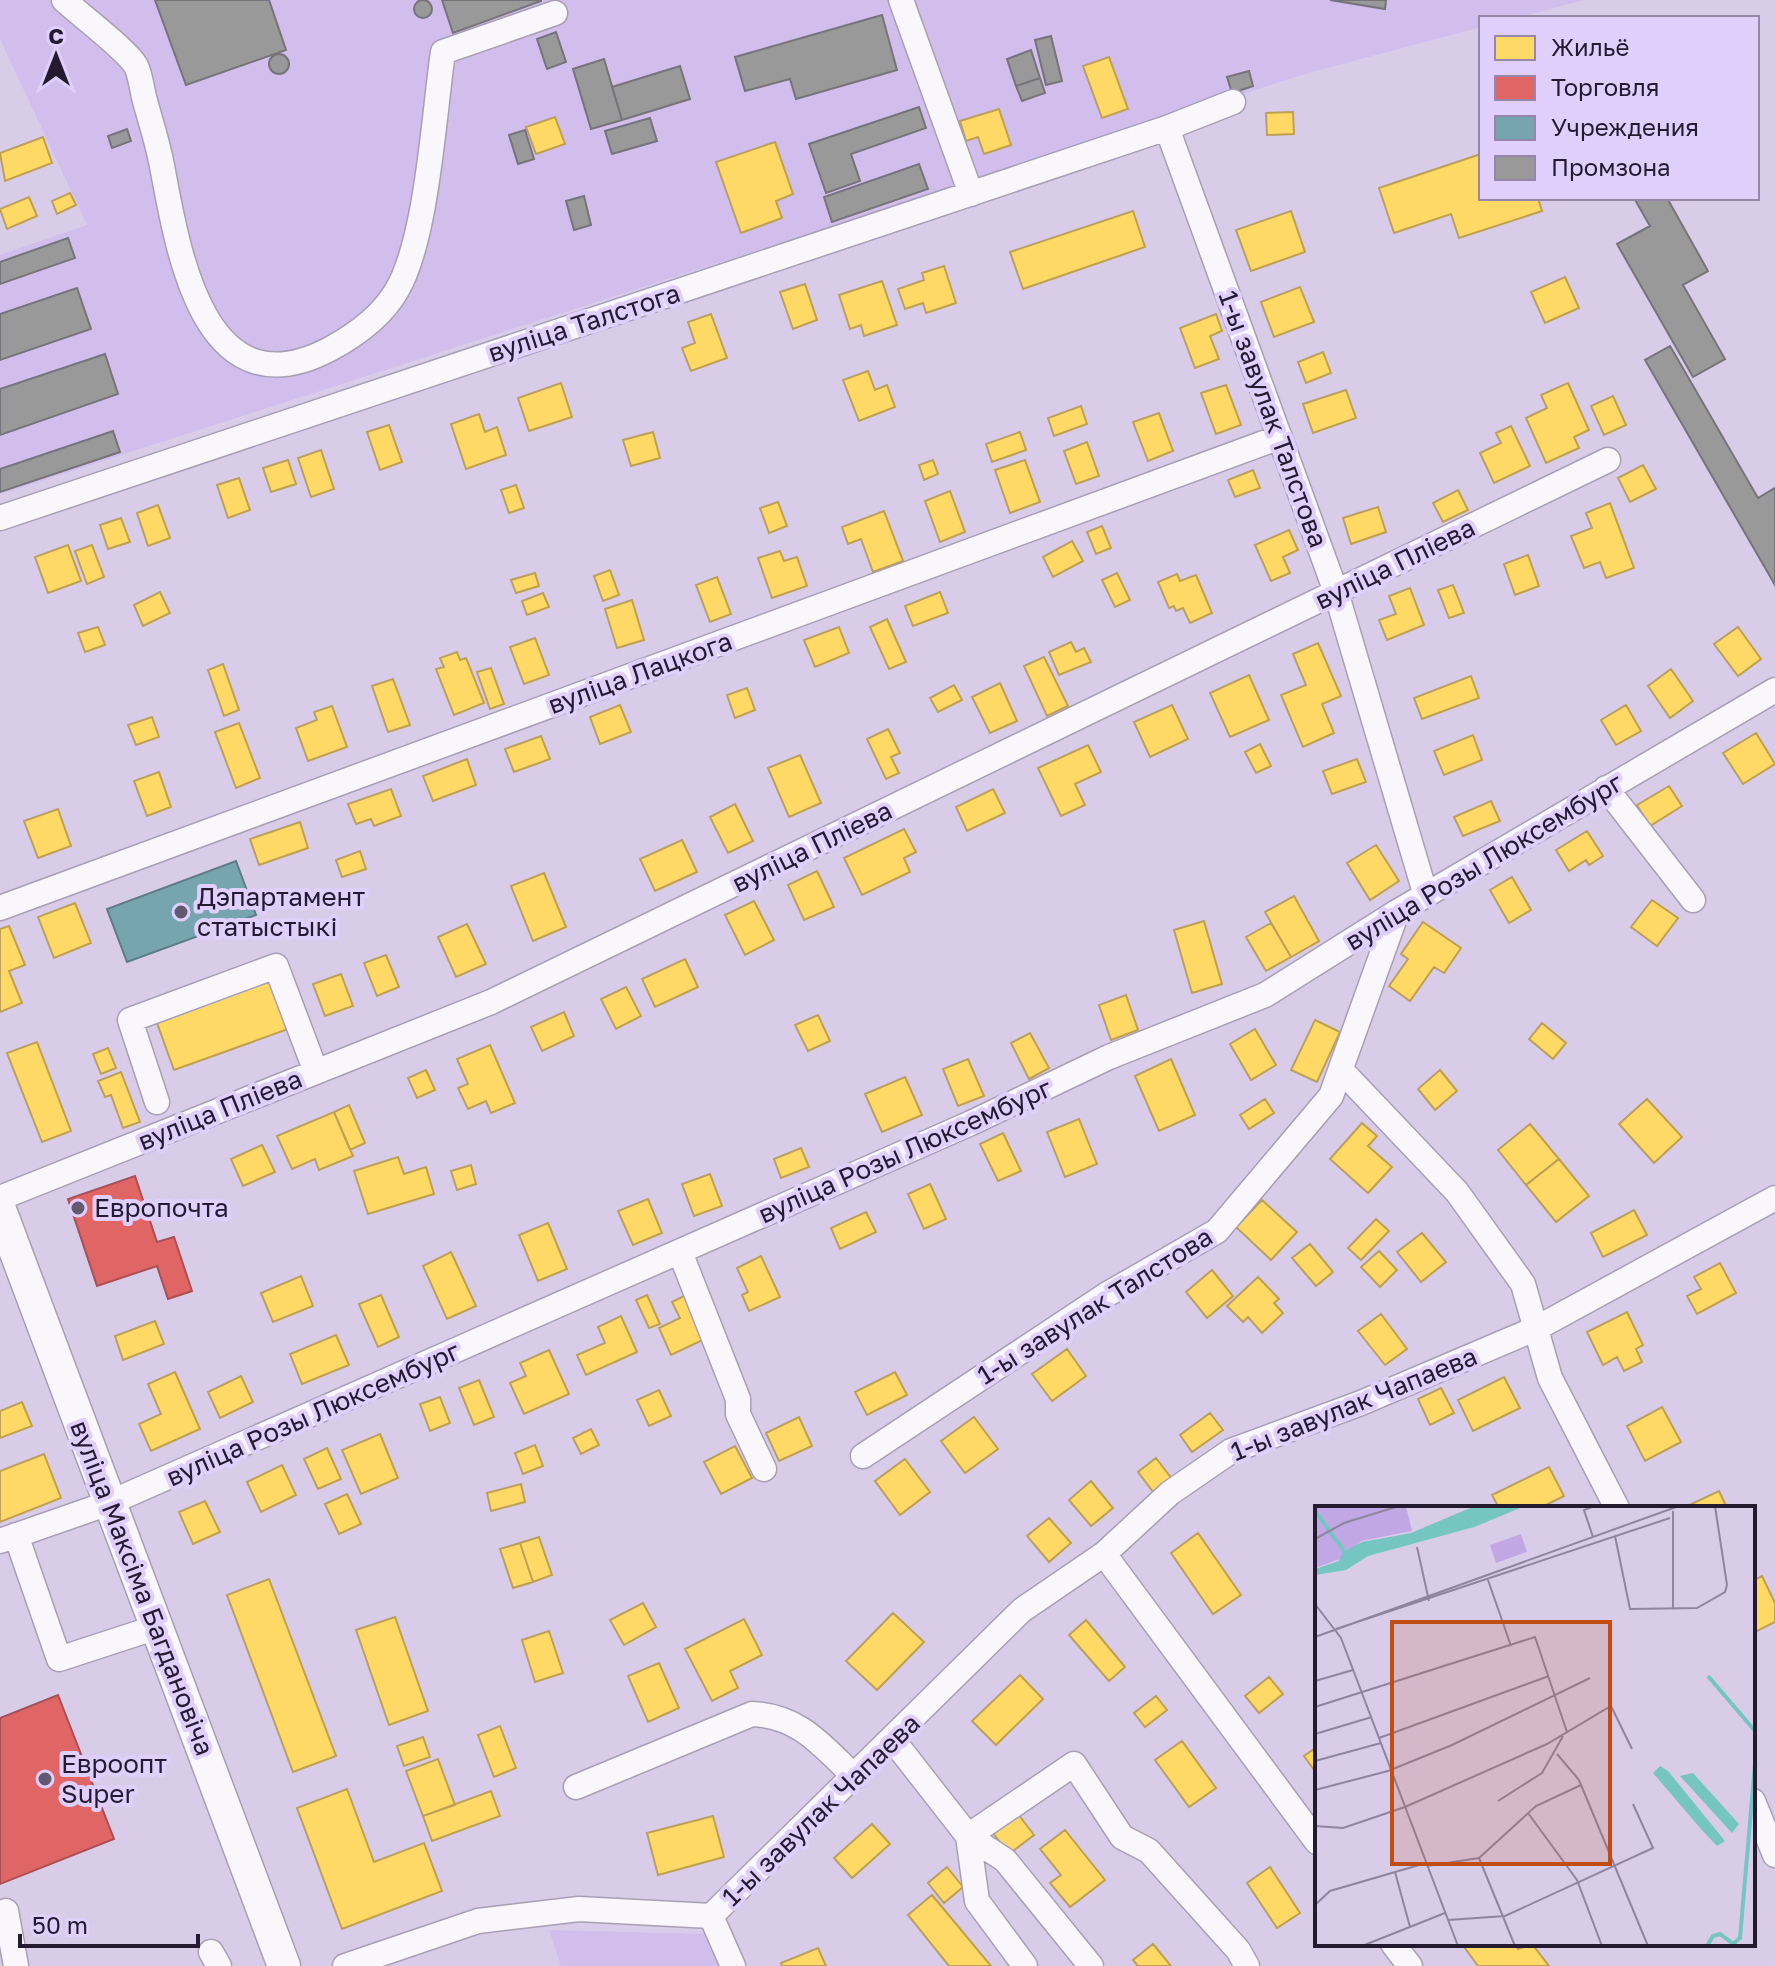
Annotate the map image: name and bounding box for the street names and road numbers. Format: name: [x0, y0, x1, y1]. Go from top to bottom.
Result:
street label: вуліца Талстога: [484, 277, 684, 368]
street label: 1-ы завулак Талстова: [1213, 286, 1334, 552]
street label: вуліца Пліева: [1310, 511, 1480, 616]
street label: вуліца Лацкога: [544, 625, 736, 720]
street label: вуліца Розы Люксембург: [1339, 766, 1628, 957]
street label: вуліца Пліева: [727, 794, 897, 899]
street label: вуліца Пліева: [133, 1063, 306, 1157]
street label: вуліца Розы Люксембург: [753, 1072, 1056, 1229]
street label: 1-ы завулак Талстова: [972, 1221, 1218, 1391]
street label: вуліца Розы Люксембург: [161, 1335, 464, 1492]
street label: 1-ы завулак Чапаева: [1226, 1340, 1481, 1467]
street label: вуліца Максіма Багдановіча: [64, 1416, 221, 1760]
street label: 1-ы завулак Чапаева: [715, 1707, 926, 1912]

